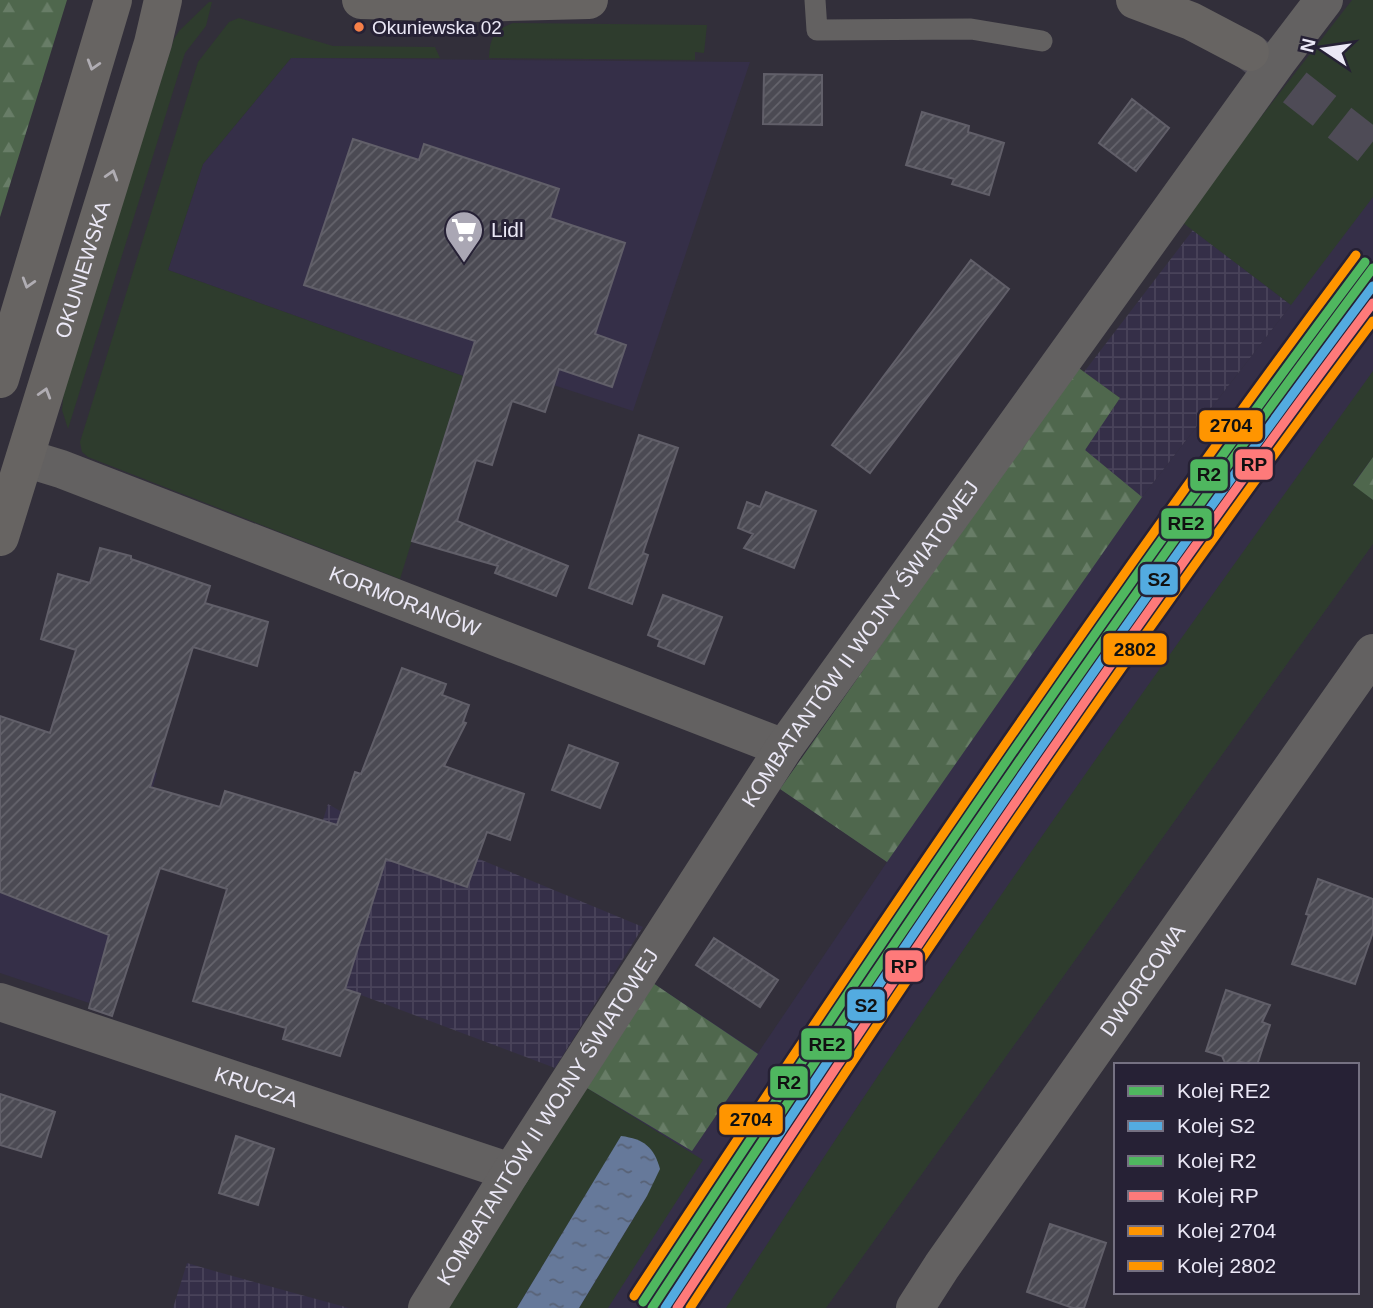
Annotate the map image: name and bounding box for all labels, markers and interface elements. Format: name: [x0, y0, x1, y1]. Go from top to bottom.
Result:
north arrow: [1289, 14, 1359, 84]
place label: Okuniewska 02: [372, 17, 502, 38]
marker: Okuniewska 02: [352, 20, 366, 34]
text: N: [1296, 36, 1320, 54]
one-way arrow: [87, 59, 102, 71]
one-way arrow: [104, 169, 119, 181]
street label: OKUNIEWSKA: [50, 198, 114, 341]
supermarket icon: Lidl: [443, 209, 485, 264]
place label: Lidl: [491, 218, 524, 241]
one-way arrow: [22, 277, 37, 289]
one-way arrow: [37, 387, 52, 399]
line badge: 2704: [1198, 409, 1264, 443]
text: 2704: [1210, 415, 1253, 436]
line badge: RP: [1234, 448, 1274, 481]
text: RP: [1241, 454, 1268, 475]
line badge: R2: [1189, 458, 1229, 492]
text: R2: [1197, 464, 1221, 485]
street label: KOMBATANTÓW II WOJNY ŚWIATOWEJ: [737, 476, 983, 811]
line badge: RE2: [1160, 507, 1213, 540]
text: RE2: [1168, 513, 1204, 534]
street label: KORMORANÓW: [326, 562, 484, 641]
line badge: S2: [1139, 563, 1179, 596]
text: S2: [1147, 569, 1171, 590]
line badge: 2802: [1102, 632, 1168, 666]
text: 2802: [1114, 639, 1156, 660]
street label: DWORCOWA: [1095, 920, 1189, 1040]
street label: KOMBATANTÓW II WOJNY ŚWIATOWEJ: [432, 944, 663, 1289]
line badge: RP: [884, 949, 924, 983]
text: RP: [891, 956, 918, 977]
line badge: S2: [846, 988, 886, 1022]
text: S2: [854, 995, 878, 1016]
line badge: RE2: [800, 1027, 853, 1061]
text: RE2: [809, 1034, 845, 1055]
street label: KRUCZA: [212, 1062, 301, 1111]
legend: [1114, 1063, 1359, 1294]
line badge: R2: [769, 1065, 809, 1099]
text: R2: [777, 1072, 801, 1093]
text: Kolej RE2: [1177, 1079, 1270, 1102]
line badge: 2704: [718, 1103, 784, 1136]
text: 2704: [730, 1109, 773, 1130]
text: Kolej S2: [1177, 1114, 1255, 1137]
text: Kolej R2: [1177, 1149, 1256, 1172]
text: Kolej RP: [1177, 1184, 1259, 1207]
text: Kolej 2704: [1177, 1219, 1277, 1242]
text: Kolej 2802: [1177, 1254, 1276, 1277]

